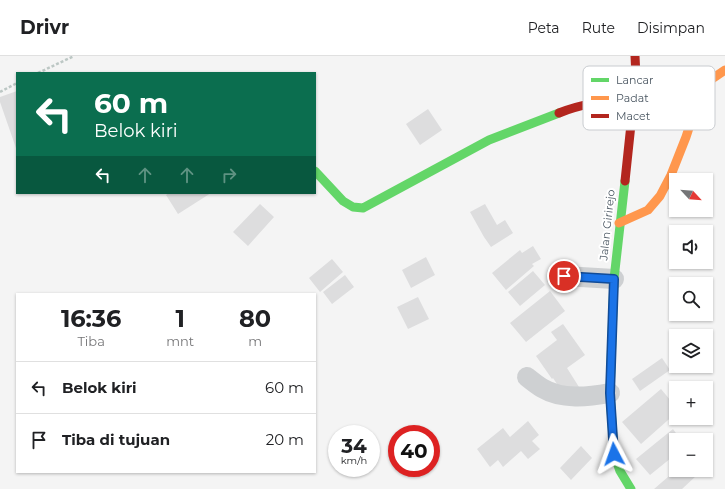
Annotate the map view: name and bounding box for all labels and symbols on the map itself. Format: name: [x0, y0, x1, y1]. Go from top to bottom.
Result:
legend: [583, 66, 715, 130]
text: Lancar: [616, 73, 654, 87]
text: Padat: [616, 91, 649, 105]
text: Macet: [616, 109, 651, 123]
north arrow: [669, 173, 713, 217]
street label: Jalan Girirejo: [596, 189, 618, 262]
pin: [547, 259, 581, 293]
speed limit sign: 40: [388, 425, 440, 477]
position arrow: [593, 433, 635, 475]

